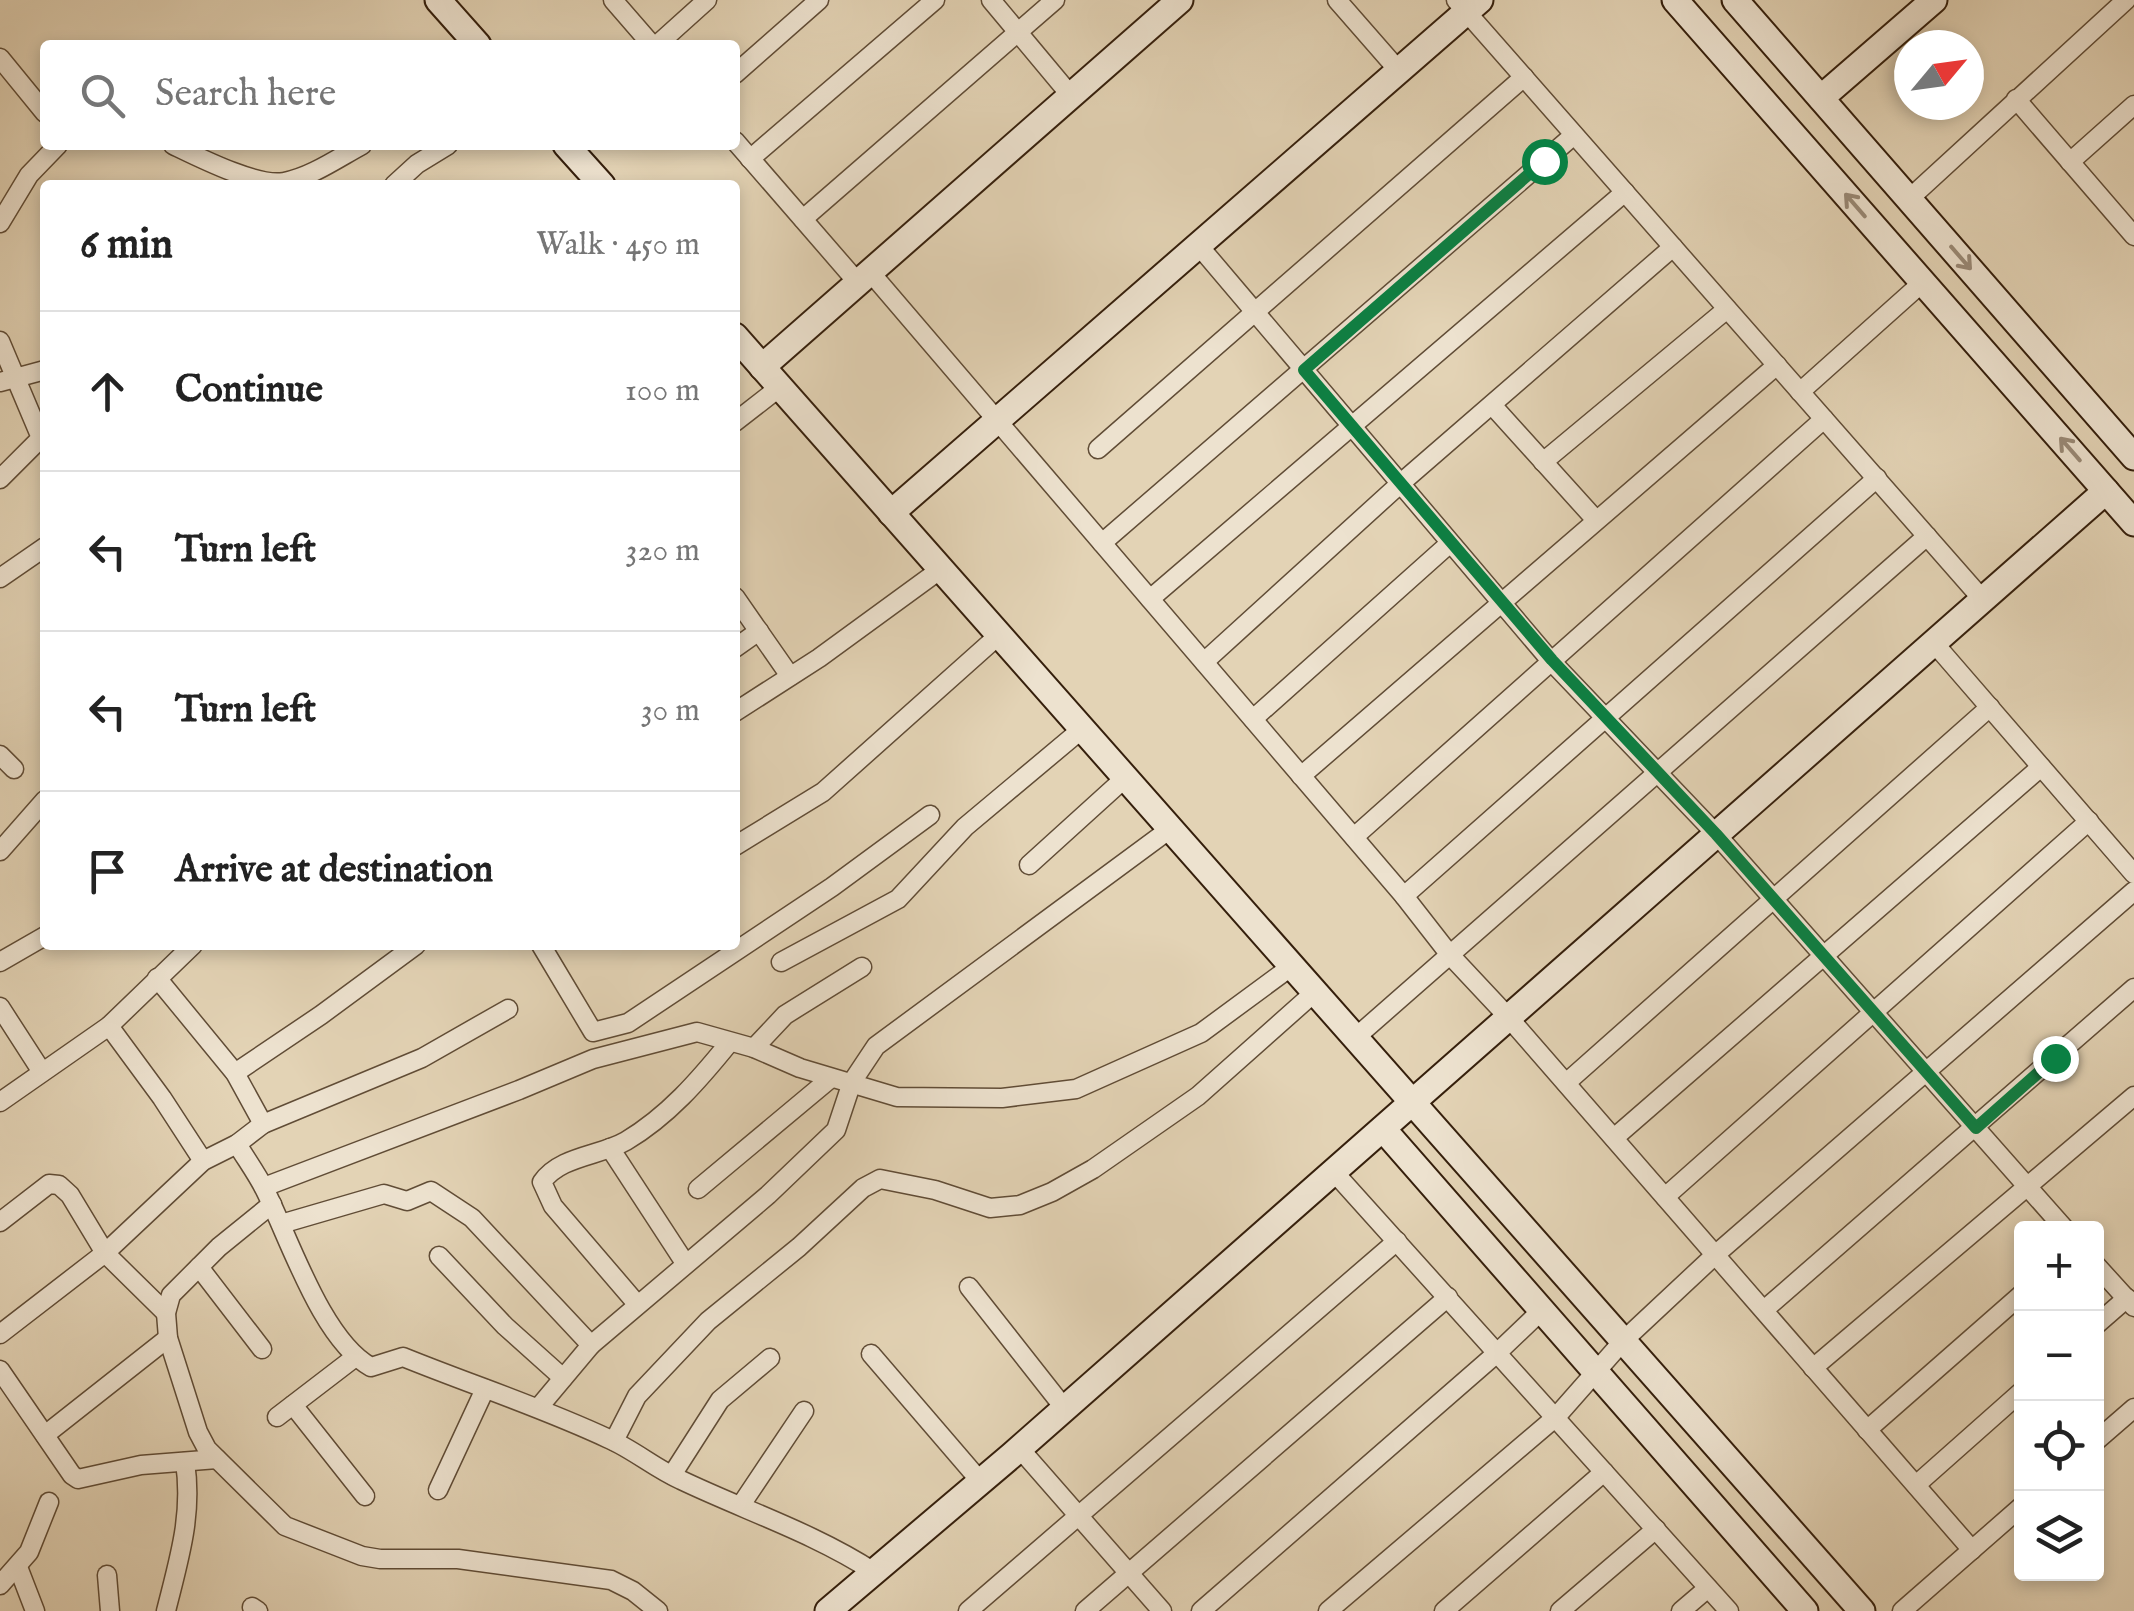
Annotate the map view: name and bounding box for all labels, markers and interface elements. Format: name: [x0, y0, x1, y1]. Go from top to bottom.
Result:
north arrow: [1894, 30, 1984, 120]
search box: [40, 40, 740, 150]
icon: search: [75, 68, 130, 123]
text: Search here: [155, 71, 336, 119]
route start: [1522, 139, 1568, 185]
one-way arrow: [1844, 193, 1867, 218]
text: 6 min: [80, 219, 173, 272]
text: Walk · 450 m: [536, 225, 700, 266]
one-way arrow: [1949, 245, 1972, 270]
icon: ahead: [80, 364, 135, 419]
text: Continue: [175, 367, 323, 415]
text: 100 m: [625, 371, 700, 412]
one-way arrow: [2059, 437, 2081, 463]
icon: left: [80, 524, 135, 579]
text: Turn left: [175, 527, 316, 575]
text: 320 m: [626, 531, 700, 572]
icon: left: [80, 684, 135, 739]
text: Turn left: [175, 687, 316, 735]
text: 30 m: [641, 691, 700, 732]
icon: arrive: [80, 844, 135, 899]
text: Arrive at destination: [175, 847, 493, 895]
route end: [2033, 1036, 2079, 1082]
map controls: [2014, 1221, 2104, 1581]
button: +: [2014, 1221, 2104, 1311]
button: −: [2014, 1311, 2104, 1401]
button: locate: [2014, 1401, 2104, 1491]
button: layers: [2014, 1491, 2104, 1581]

